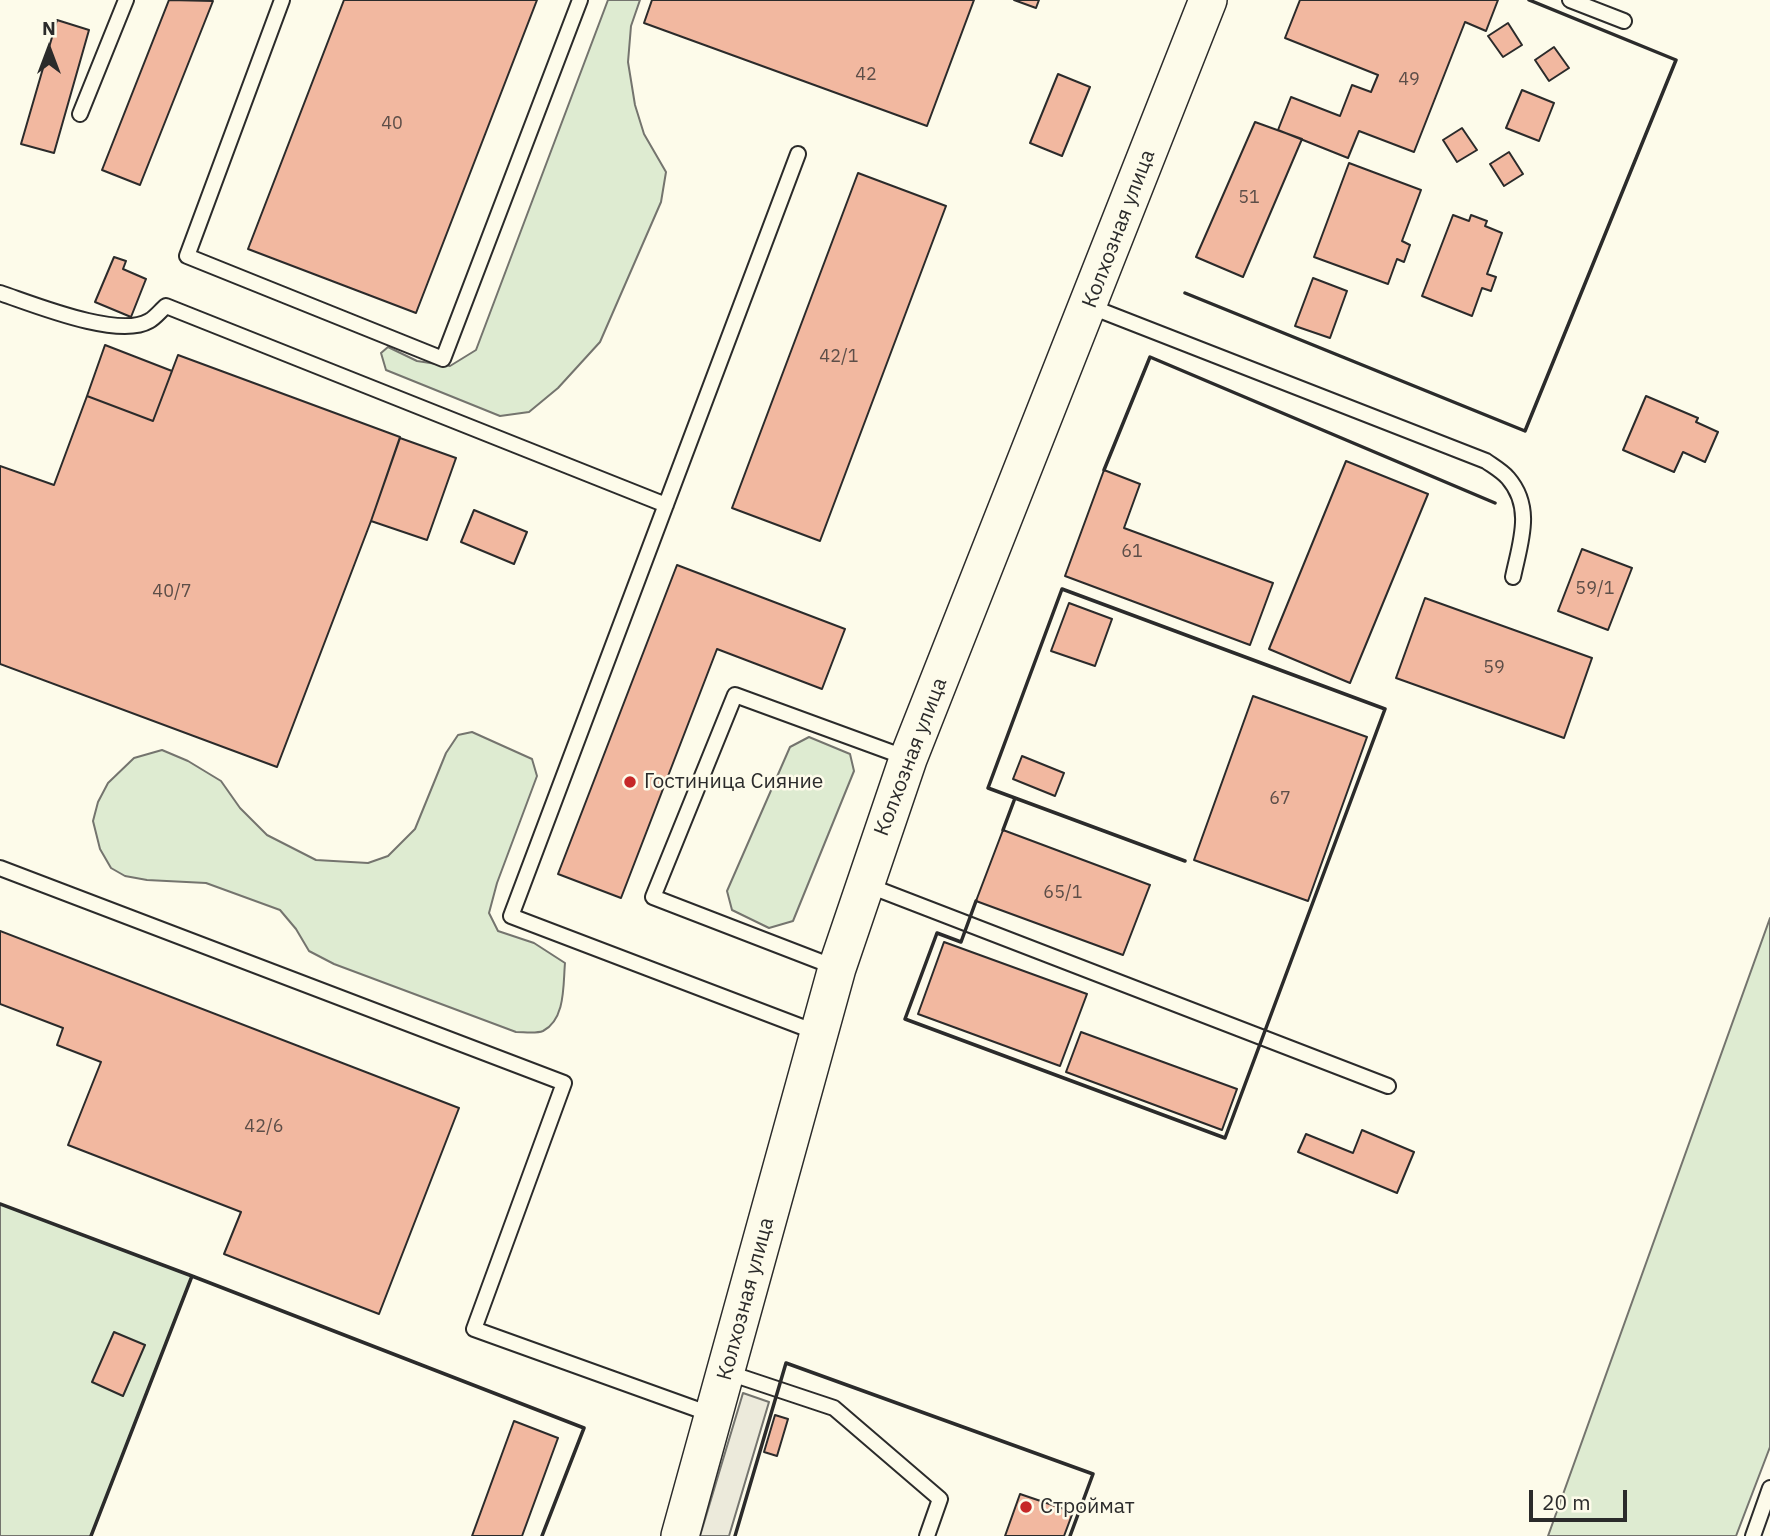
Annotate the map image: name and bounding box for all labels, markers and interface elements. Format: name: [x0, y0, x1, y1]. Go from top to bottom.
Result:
north arrow: [14, 14, 84, 84]
text: N: [42, 16, 56, 40]
house number: 42: [855, 64, 877, 86]
house number: 49: [1398, 69, 1420, 91]
house number: 40: [381, 113, 403, 135]
street label: Колхозная улица: [1077, 146, 1161, 312]
house number: 51: [1238, 187, 1260, 209]
house number: 42/1: [819, 346, 859, 368]
house number: 61: [1121, 541, 1143, 563]
house number: 59/1: [1575, 578, 1615, 600]
house number: 40/7: [152, 581, 192, 603]
house number: 59: [1483, 657, 1505, 679]
street label: Колхозная улица: [869, 674, 953, 840]
place label: Гостиница Сияние: [644, 769, 823, 795]
marker: Гостиница Сияние: [622, 774, 638, 790]
house number: 67: [1269, 788, 1291, 810]
house number: 65/1: [1043, 882, 1083, 904]
house number: 42/6: [244, 1116, 284, 1138]
street label: Колхозная улица: [712, 1215, 780, 1383]
scale bar: [1532, 1476, 1630, 1520]
text: 20 m: [1542, 1488, 1591, 1516]
place label: Строймат: [1040, 1494, 1135, 1520]
marker: Строймат: [1018, 1499, 1034, 1515]

